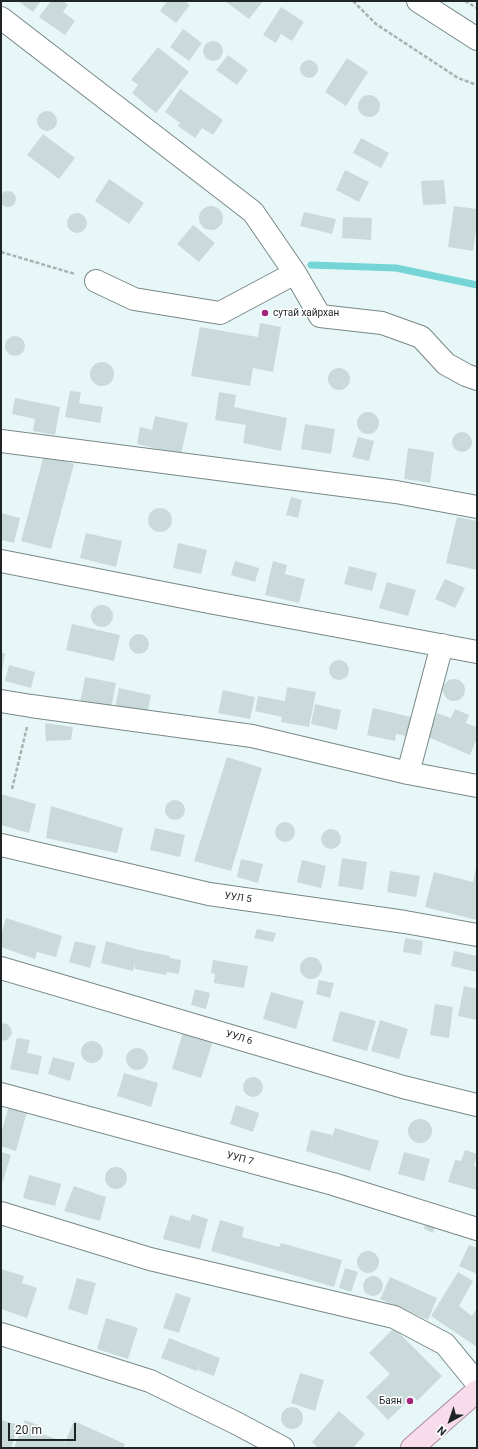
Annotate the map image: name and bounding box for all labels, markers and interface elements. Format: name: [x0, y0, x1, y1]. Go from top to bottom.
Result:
place label: сутай хайрхан: [273, 307, 339, 319]
marker: сутай хайрхан: [260, 308, 270, 318]
street label: УУЛ 5: [224, 890, 252, 906]
street label: УУЛ 6: [224, 1028, 254, 1048]
street label: УУП 7: [225, 1150, 255, 1168]
place label: Баян: [379, 1395, 402, 1407]
marker: Баян: [405, 1396, 415, 1406]
north arrow: [430, 1401, 470, 1441]
scale bar: [10, 1415, 78, 1441]
text: 20 m: [15, 1423, 42, 1437]
text: N: [435, 1423, 449, 1438]

